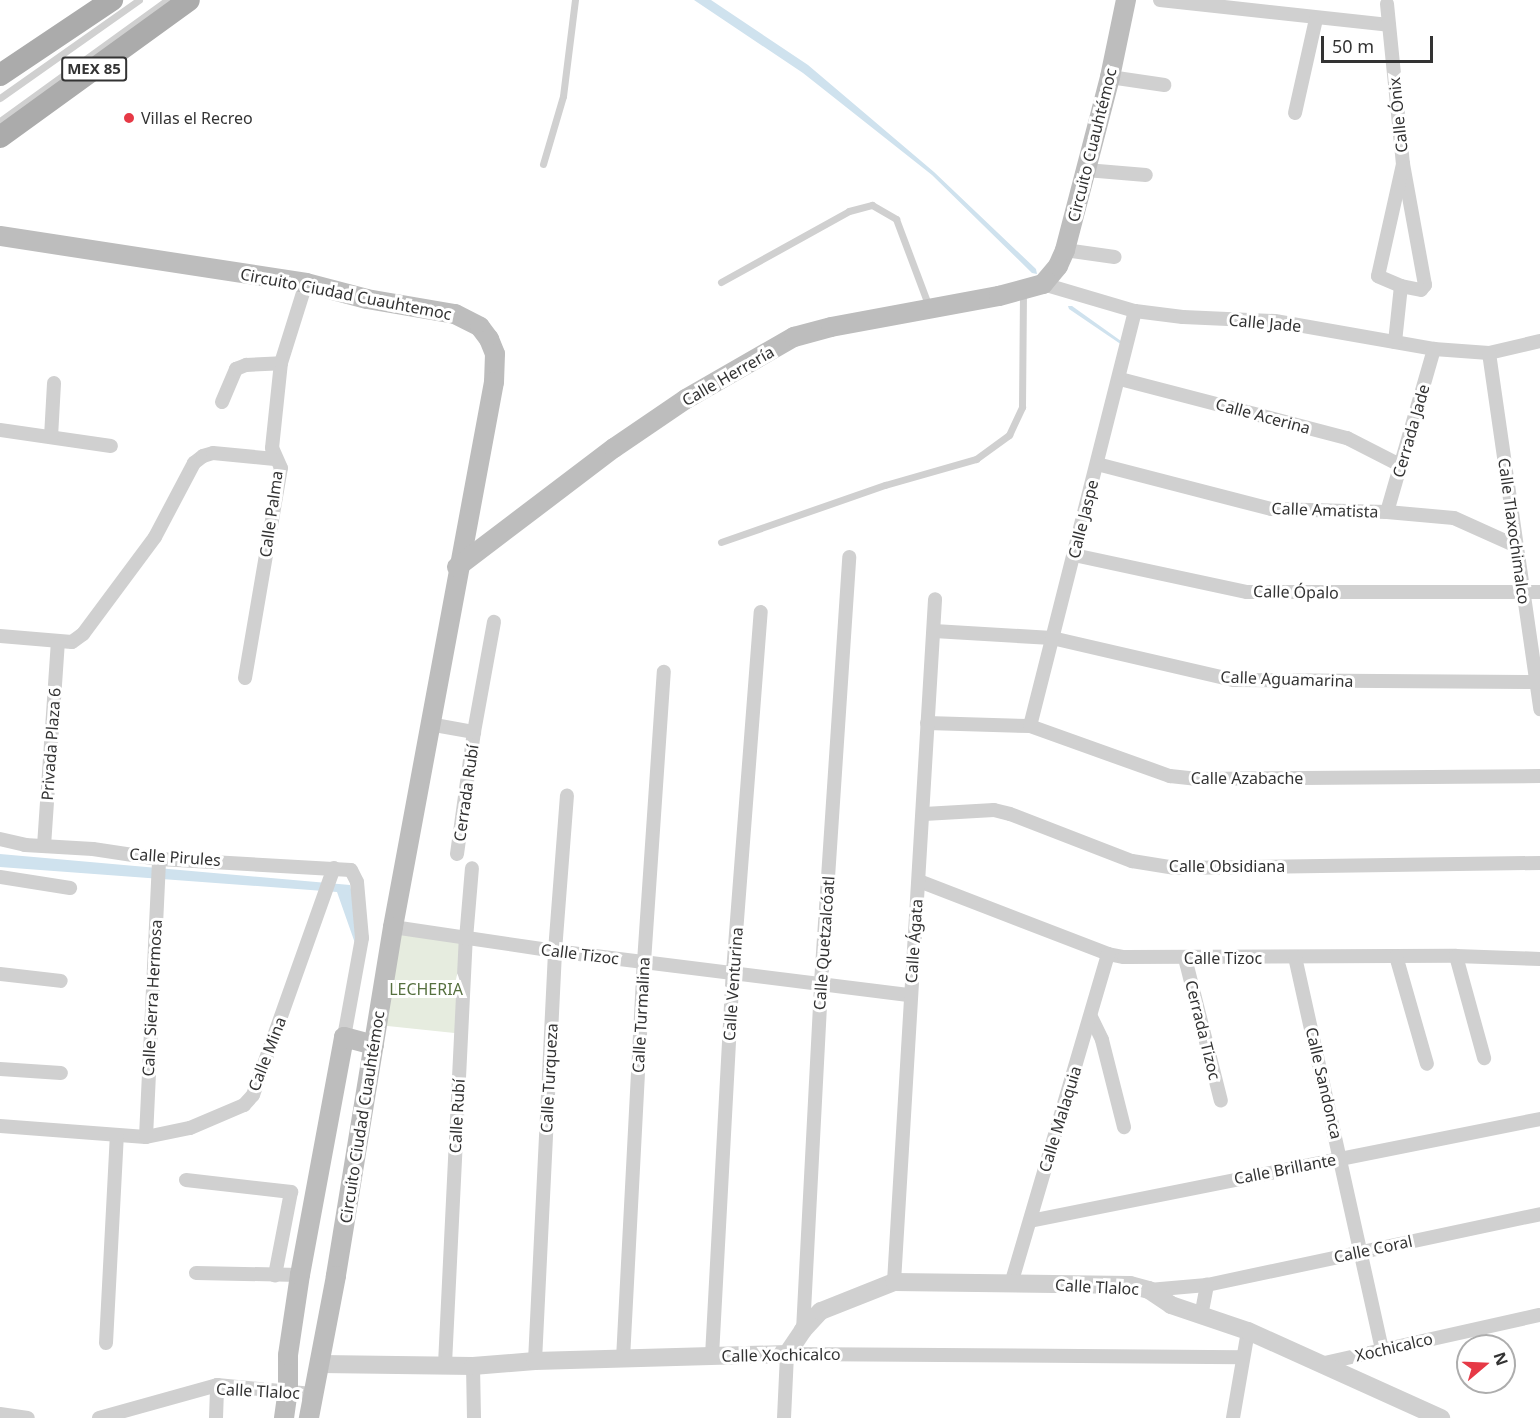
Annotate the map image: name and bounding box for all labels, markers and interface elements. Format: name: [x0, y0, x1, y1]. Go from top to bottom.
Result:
scale bar: [1324, 24, 1436, 62]
text: 50 m: [1332, 34, 1374, 58]
road number: MEX 85: [61, 57, 127, 81]
street label: Circuito Cuauhtémoc: [1064, 66, 1120, 224]
street label: Calle Ónix: [1385, 76, 1411, 154]
place label: Villas el Recreo: [141, 108, 253, 128]
marker: Villas el Recreo: [122, 111, 136, 125]
street label: Circuito Ciudad Cuauhtemoc: [239, 264, 453, 324]
street label: Calle Jade: [1228, 310, 1302, 336]
street label: Calle Herrería: [679, 342, 777, 410]
street label: Cerrada Jade: [1389, 382, 1433, 480]
street label: Calle Acerina: [1214, 394, 1312, 438]
street label: Calle Tlaxochimalco: [1494, 457, 1534, 605]
street label: Calle Palma: [255, 469, 287, 559]
street label: Calle Jaspe: [1064, 478, 1102, 560]
street label: Calle Amatista: [1271, 499, 1379, 521]
street label: Calle Ópalo: [1253, 582, 1339, 602]
street label: Calle Aguamarina: [1220, 667, 1354, 691]
street label: Privada Plaza 6: [37, 687, 65, 801]
street label: Cerrada Rubí: [450, 743, 482, 843]
street label: Calle Azabache: [1191, 768, 1303, 788]
street label: Calle Pirules: [129, 844, 221, 870]
street label: Calle Obsidiana: [1169, 856, 1285, 876]
street label: Calle Quetzalcóatl: [810, 875, 838, 1011]
street label: Calle Ágata: [901, 898, 927, 984]
street label: Calle Sierra Hermosa: [138, 919, 166, 1077]
street label: Calle Venturina: [719, 926, 747, 1042]
street label: Calle Tizoc: [540, 940, 620, 968]
street label: Calle Tizoc: [1184, 948, 1262, 968]
street label: Calle Turmalina: [628, 956, 654, 1074]
street label: Cerrada Tizoc: [1181, 978, 1225, 1082]
park label: LECHERIA: [389, 979, 463, 999]
street label: Circuito Ciudad Cuauhtémoc: [336, 1009, 388, 1225]
street label: Calle Mina: [244, 1014, 290, 1094]
street label: Calle Turqueza: [537, 1023, 561, 1133]
street label: Calle Sandonca: [1302, 1025, 1346, 1141]
street label: Calle Malaquia: [1035, 1064, 1085, 1174]
street label: Calle Rubí: [445, 1078, 469, 1154]
street label: Calle Brillante: [1232, 1150, 1338, 1188]
street label: Calle Coral: [1332, 1231, 1414, 1267]
street label: Calle Tlaloc: [1055, 1275, 1139, 1299]
street label: Xochicalco: [1353, 1329, 1435, 1365]
north arrow: [1456, 1334, 1516, 1394]
street label: Calle Xochicalco: [721, 1344, 841, 1366]
text: N: [1489, 1349, 1514, 1369]
street label: Calle Tlaloc: [216, 1379, 300, 1403]

